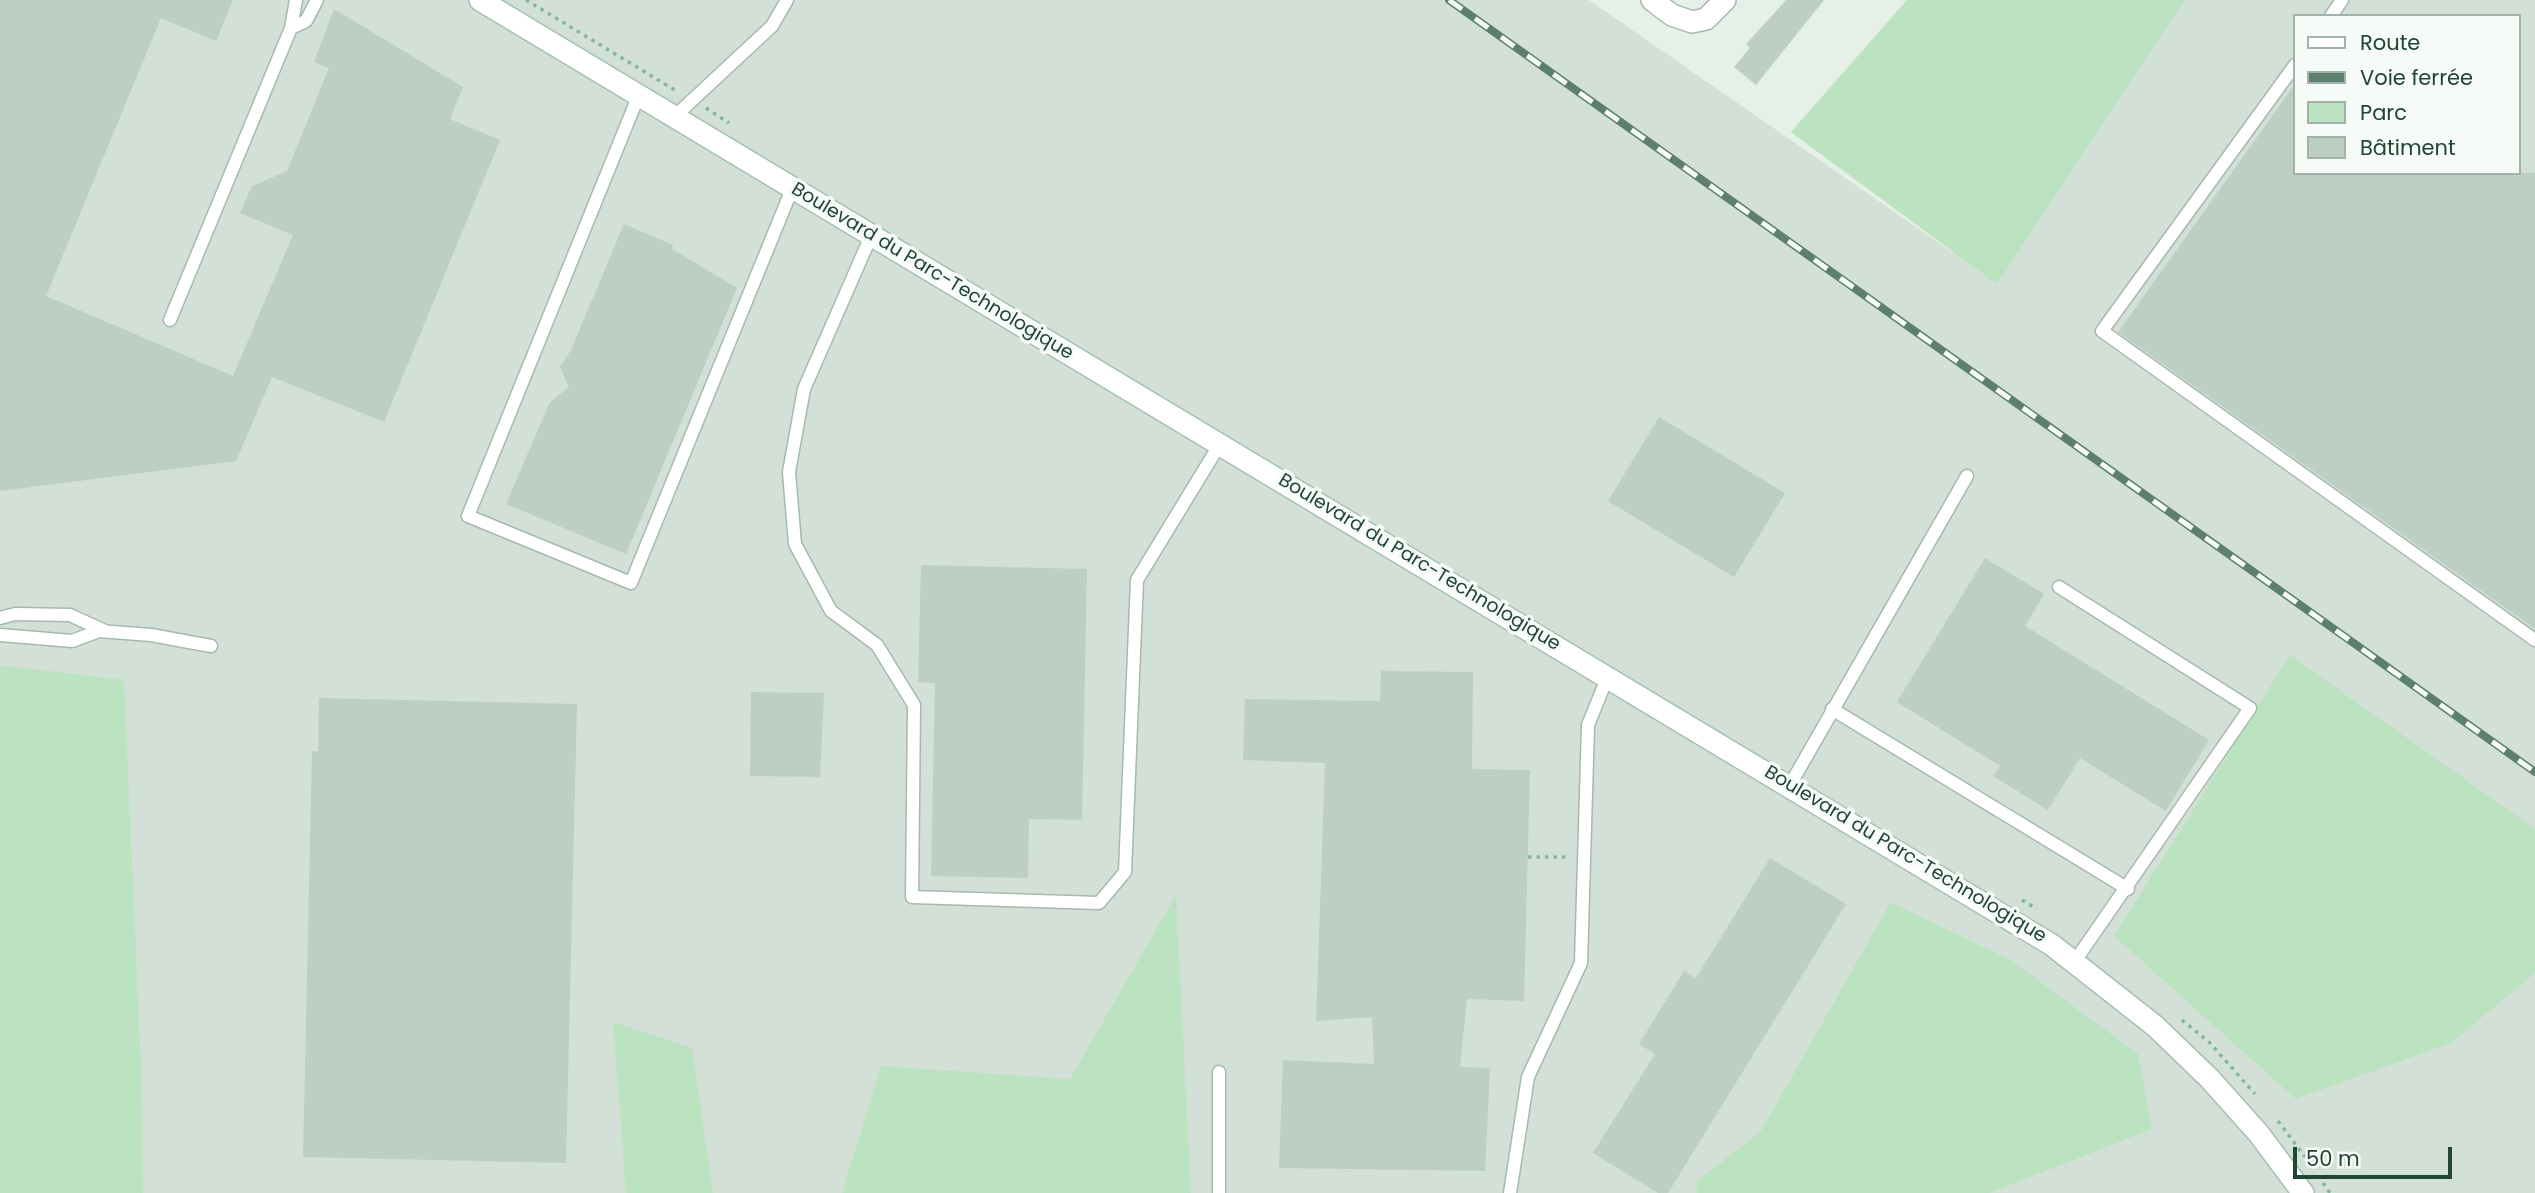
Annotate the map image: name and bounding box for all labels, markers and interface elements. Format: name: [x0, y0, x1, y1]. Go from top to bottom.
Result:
legend: [2294, 14, 2521, 175]
text: Route: [2360, 28, 2420, 57]
text: Voie ferrée: [2360, 63, 2473, 92]
text: Parc: [2360, 98, 2407, 127]
text: Bâtiment: [2360, 133, 2456, 162]
street label: Boulevard du Parc-Technologique: [787, 178, 1077, 366]
street label: Boulevard du Parc-Technologique: [1274, 469, 1564, 657]
street label: Boulevard du Parc-Technologique: [1760, 761, 2050, 949]
scale bar: [2297, 1134, 2456, 1178]
text: 50 m: [2306, 1144, 2360, 1173]

